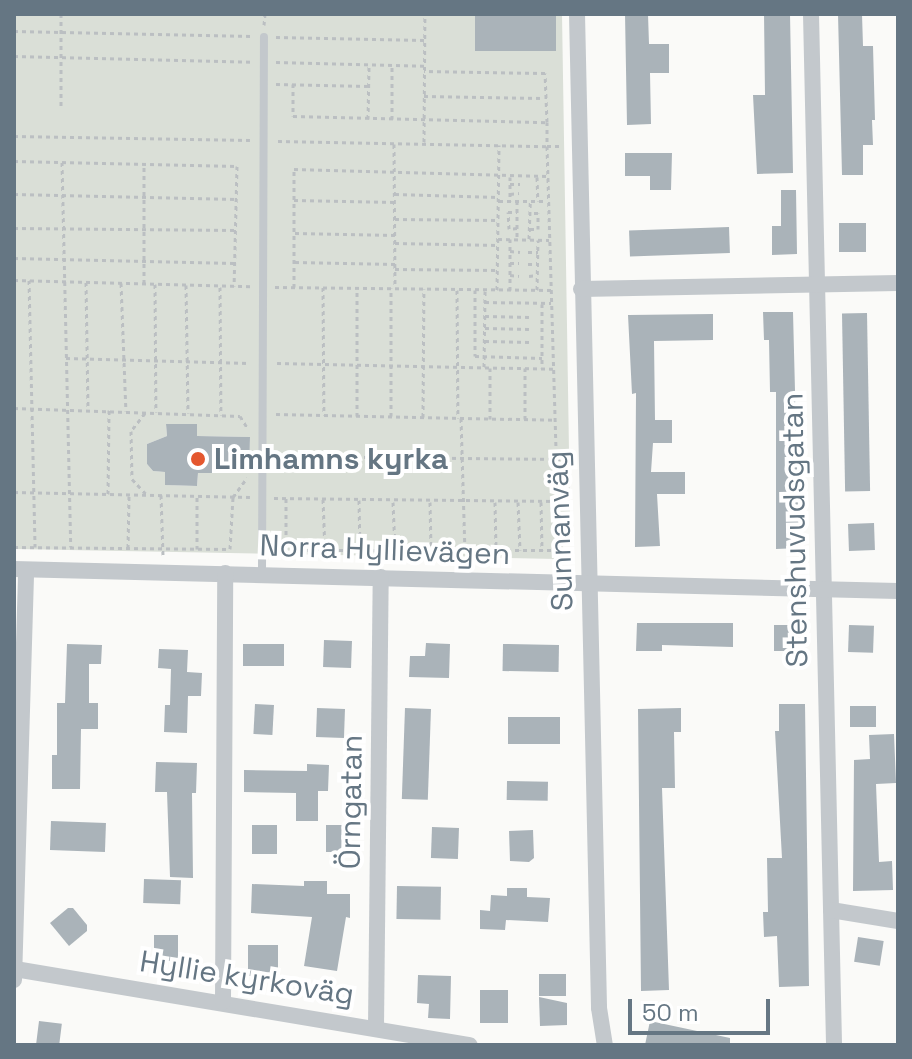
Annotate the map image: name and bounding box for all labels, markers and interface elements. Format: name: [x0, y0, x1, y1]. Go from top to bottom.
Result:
street label: Stenshuvudsgatan: [775, 392, 815, 668]
place label: Limhamns kyrka: [214, 441, 448, 477]
marker: Limhamns kyrka: [189, 450, 207, 468]
street label: Sunnanväg: [539, 450, 581, 612]
street label: Norra Hyllievägen: [259, 528, 511, 572]
street label: Örngatan: [332, 734, 370, 870]
street label: Hyllie kyrkoväg: [137, 943, 357, 1013]
scale bar: [632, 983, 774, 1033]
text: 50 m: [642, 997, 699, 1028]

